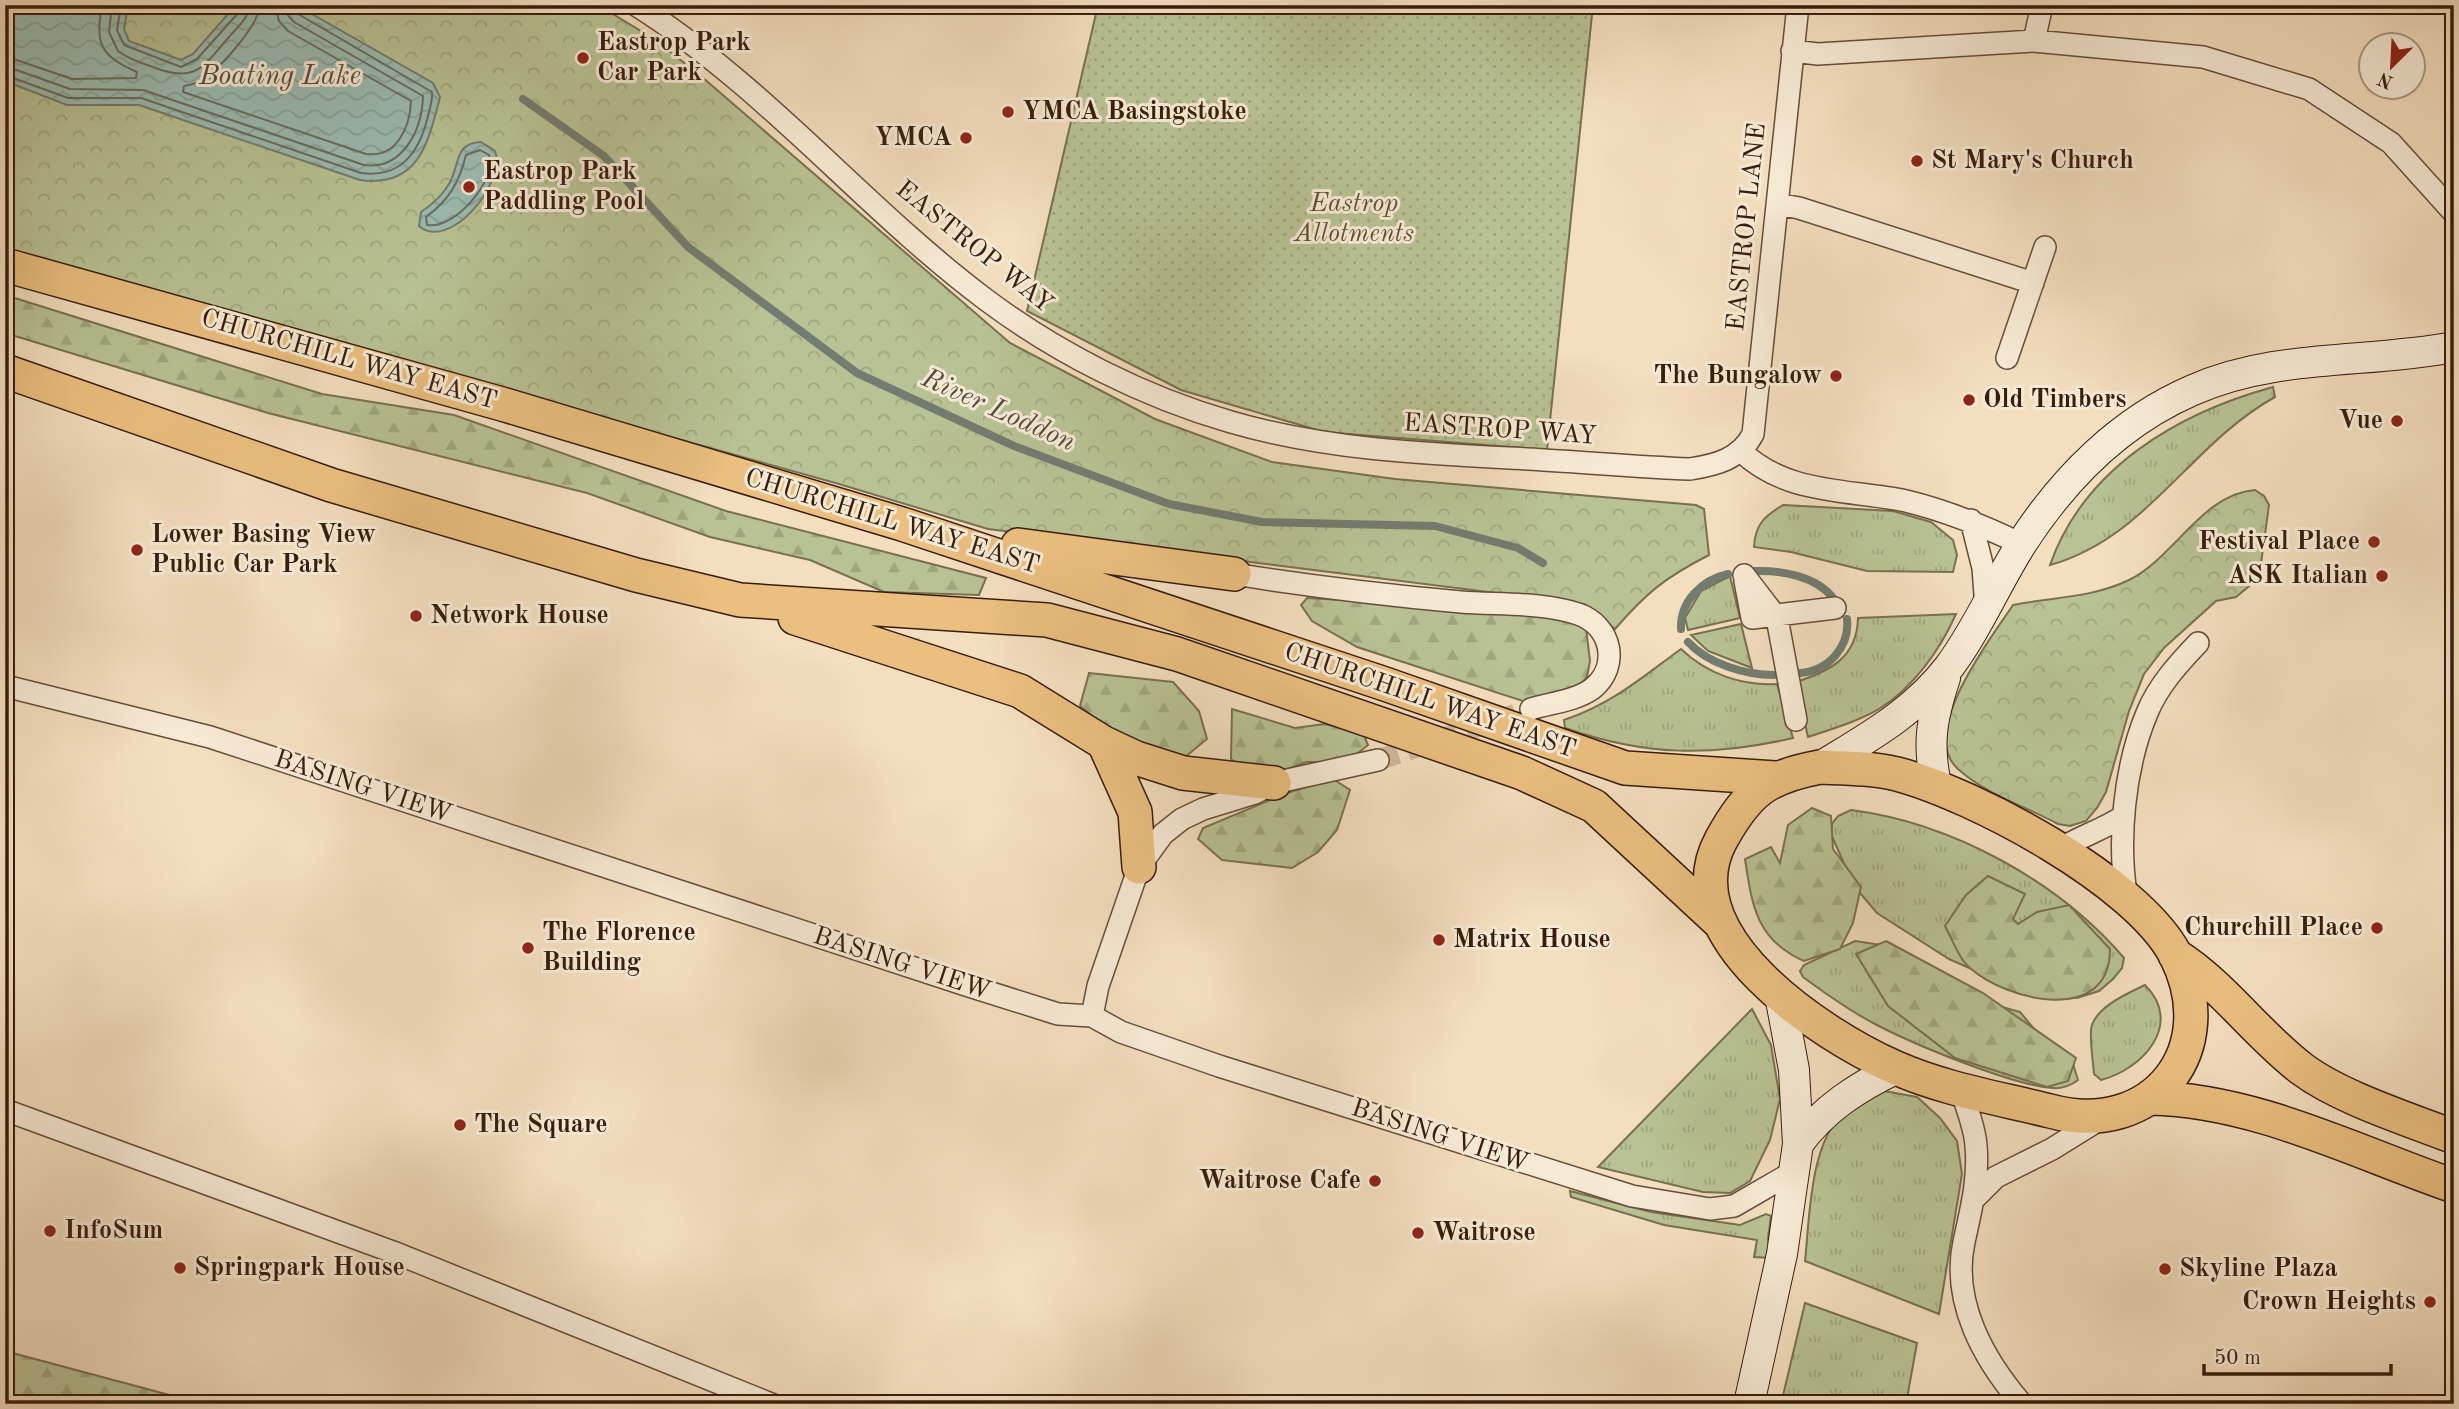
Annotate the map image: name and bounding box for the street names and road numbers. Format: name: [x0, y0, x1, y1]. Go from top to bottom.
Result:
street label: EASTROP LANE: [1723, 121, 1771, 333]
street label: EASTROP WAY: [890, 176, 1058, 318]
street label: CHURCHILL WAY EAST: [198, 305, 500, 415]
street label: EASTROP WAY: [1402, 410, 1598, 450]
street label: CHURCHILL WAY EAST: [742, 465, 1042, 579]
street label: CHURCHILL WAY EAST: [1281, 639, 1579, 763]
street label: BASING VIEW: [271, 746, 455, 828]
street label: BASING VIEW: [810, 923, 994, 1005]
street label: BASING VIEW: [1348, 1095, 1532, 1177]

